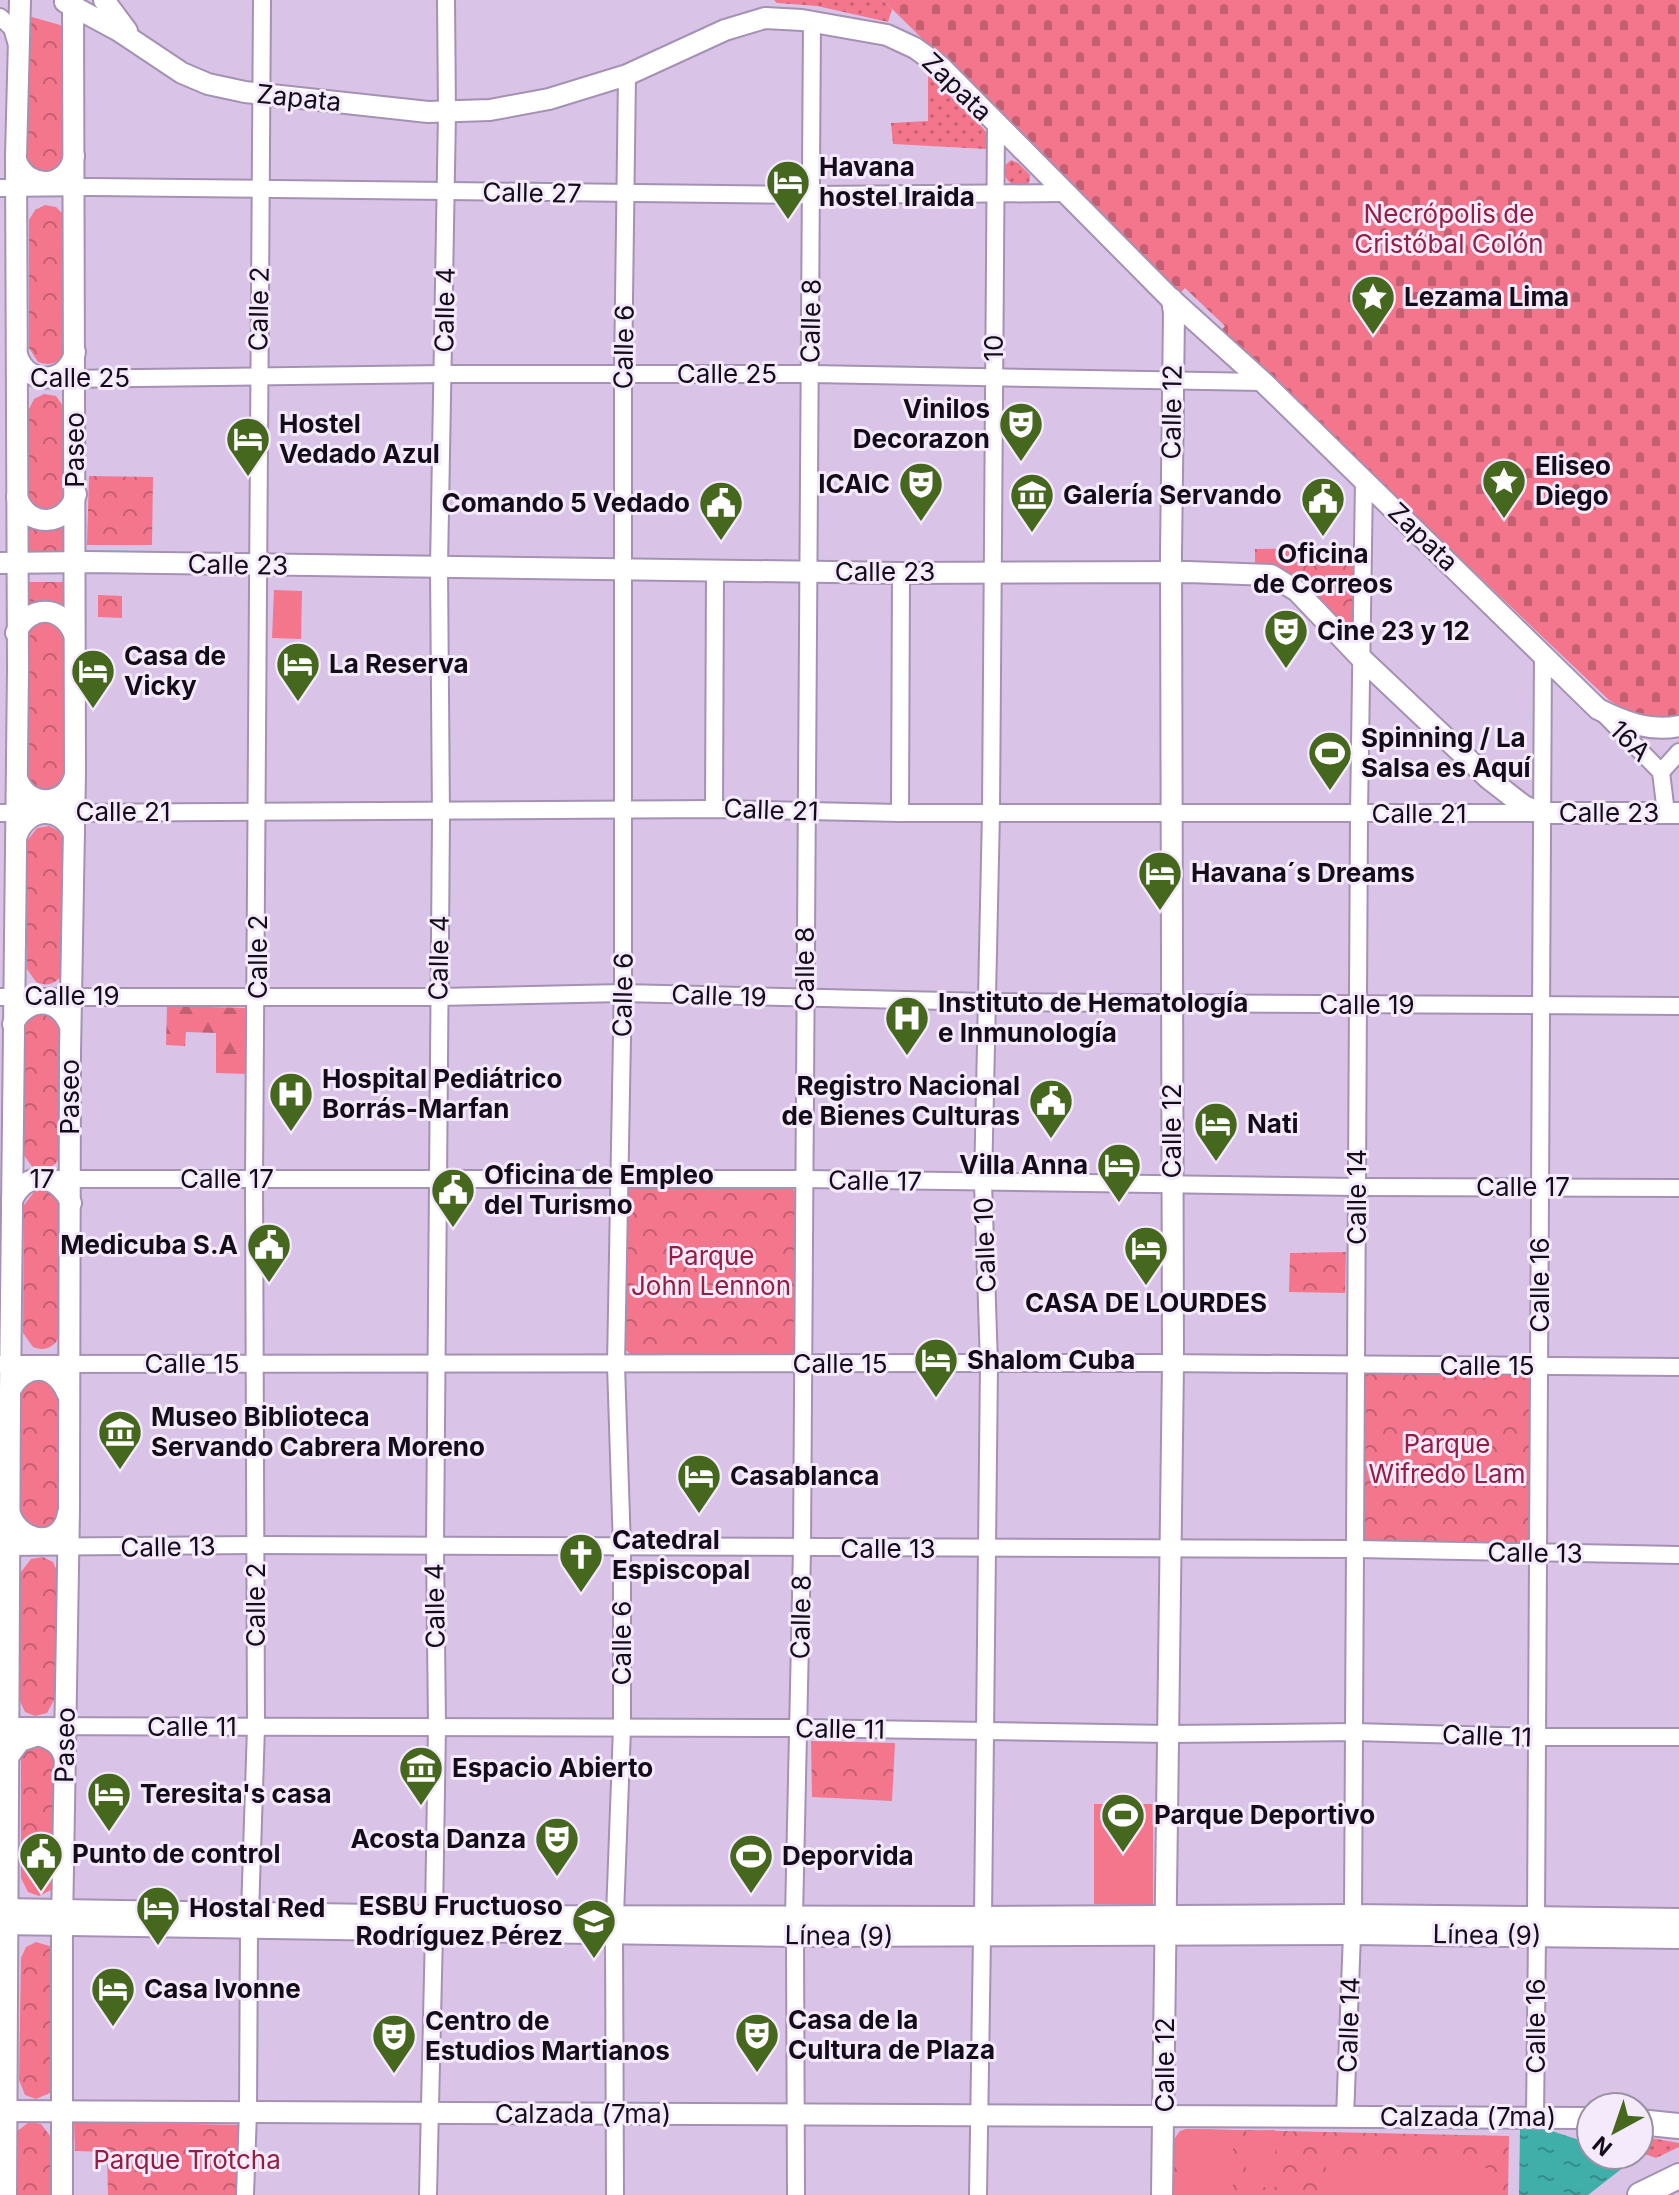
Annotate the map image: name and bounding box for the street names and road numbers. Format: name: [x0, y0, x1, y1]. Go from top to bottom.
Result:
street label: Zapata: [916, 46, 999, 127]
street label: Zapata: [255, 78, 343, 117]
street label: Calle 27: [482, 176, 582, 209]
street label: Calle 2: [242, 266, 275, 352]
street label: Calle 4: [428, 267, 461, 353]
street label: Calle 8: [794, 278, 827, 364]
street label: Calle 6: [607, 304, 640, 390]
street label: 10: [978, 335, 1009, 361]
street label: Calle 25: [677, 358, 777, 389]
street label: Calle 25: [30, 362, 130, 393]
street label: Calle 12: [1155, 364, 1188, 460]
street label: Paseo: [59, 412, 90, 488]
street label: Zapata: [1382, 496, 1465, 577]
street label: Calle 23: [187, 548, 289, 581]
street label: Calle 23: [835, 556, 935, 587]
street label: 16A: [1604, 714, 1657, 767]
street label: Calle 21: [723, 792, 819, 827]
street label: Calle 21: [75, 796, 171, 827]
street label: Calle 23: [1559, 797, 1659, 828]
street label: Calle 21: [1371, 798, 1467, 829]
street label: Calle 2: [242, 915, 273, 999]
street label: Calle 4: [422, 915, 455, 1001]
street label: Calle 8: [789, 927, 820, 1011]
street label: Calle 6: [606, 952, 639, 1038]
street label: Calle 19: [671, 978, 767, 1013]
street label: Calle 19: [24, 980, 120, 1011]
street label: Calle 19: [1319, 989, 1415, 1020]
street label: Paseo: [54, 1059, 85, 1135]
street label: Calle 12: [1156, 1083, 1187, 1179]
street label: Calle 14: [1341, 1149, 1372, 1245]
street label: 17: [29, 1163, 55, 1194]
street label: Calle 17: [180, 1163, 274, 1194]
street label: Calle 17: [828, 1164, 922, 1197]
street label: Calle 17: [1476, 1171, 1570, 1202]
street label: Calle 10: [967, 1197, 1002, 1293]
street label: Calle 16: [1524, 1237, 1555, 1333]
street label: Calle 15: [144, 1348, 240, 1379]
street label: Calle 15: [792, 1348, 888, 1379]
street label: Calle 15: [1439, 1350, 1535, 1381]
street label: Calle 13: [120, 1530, 216, 1563]
street label: Calle 13: [840, 1533, 936, 1564]
street label: Calle 13: [1487, 1536, 1583, 1569]
street label: Calle 2: [240, 1563, 271, 1647]
street label: Calle 4: [418, 1563, 451, 1649]
street label: Calle 8: [784, 1574, 817, 1660]
street label: Calle 6: [606, 1601, 637, 1685]
street label: Paseo: [48, 1707, 81, 1783]
street label: Calle 11: [147, 1711, 237, 1742]
street label: Calle 11: [795, 1712, 885, 1745]
street label: Calle 11: [1442, 1718, 1532, 1753]
street label: Línea (9): [1432, 1918, 1542, 1951]
street label: Línea (9): [784, 1919, 894, 1952]
street label: Calle 14: [1331, 1976, 1366, 2074]
street label: Calle 16: [1520, 1978, 1551, 2074]
street label: Calle 12: [1149, 2017, 1180, 2113]
street label: Calzada (7ma): [495, 2098, 671, 2129]
street label: Calzada (7ma): [1380, 2101, 1556, 2132]

